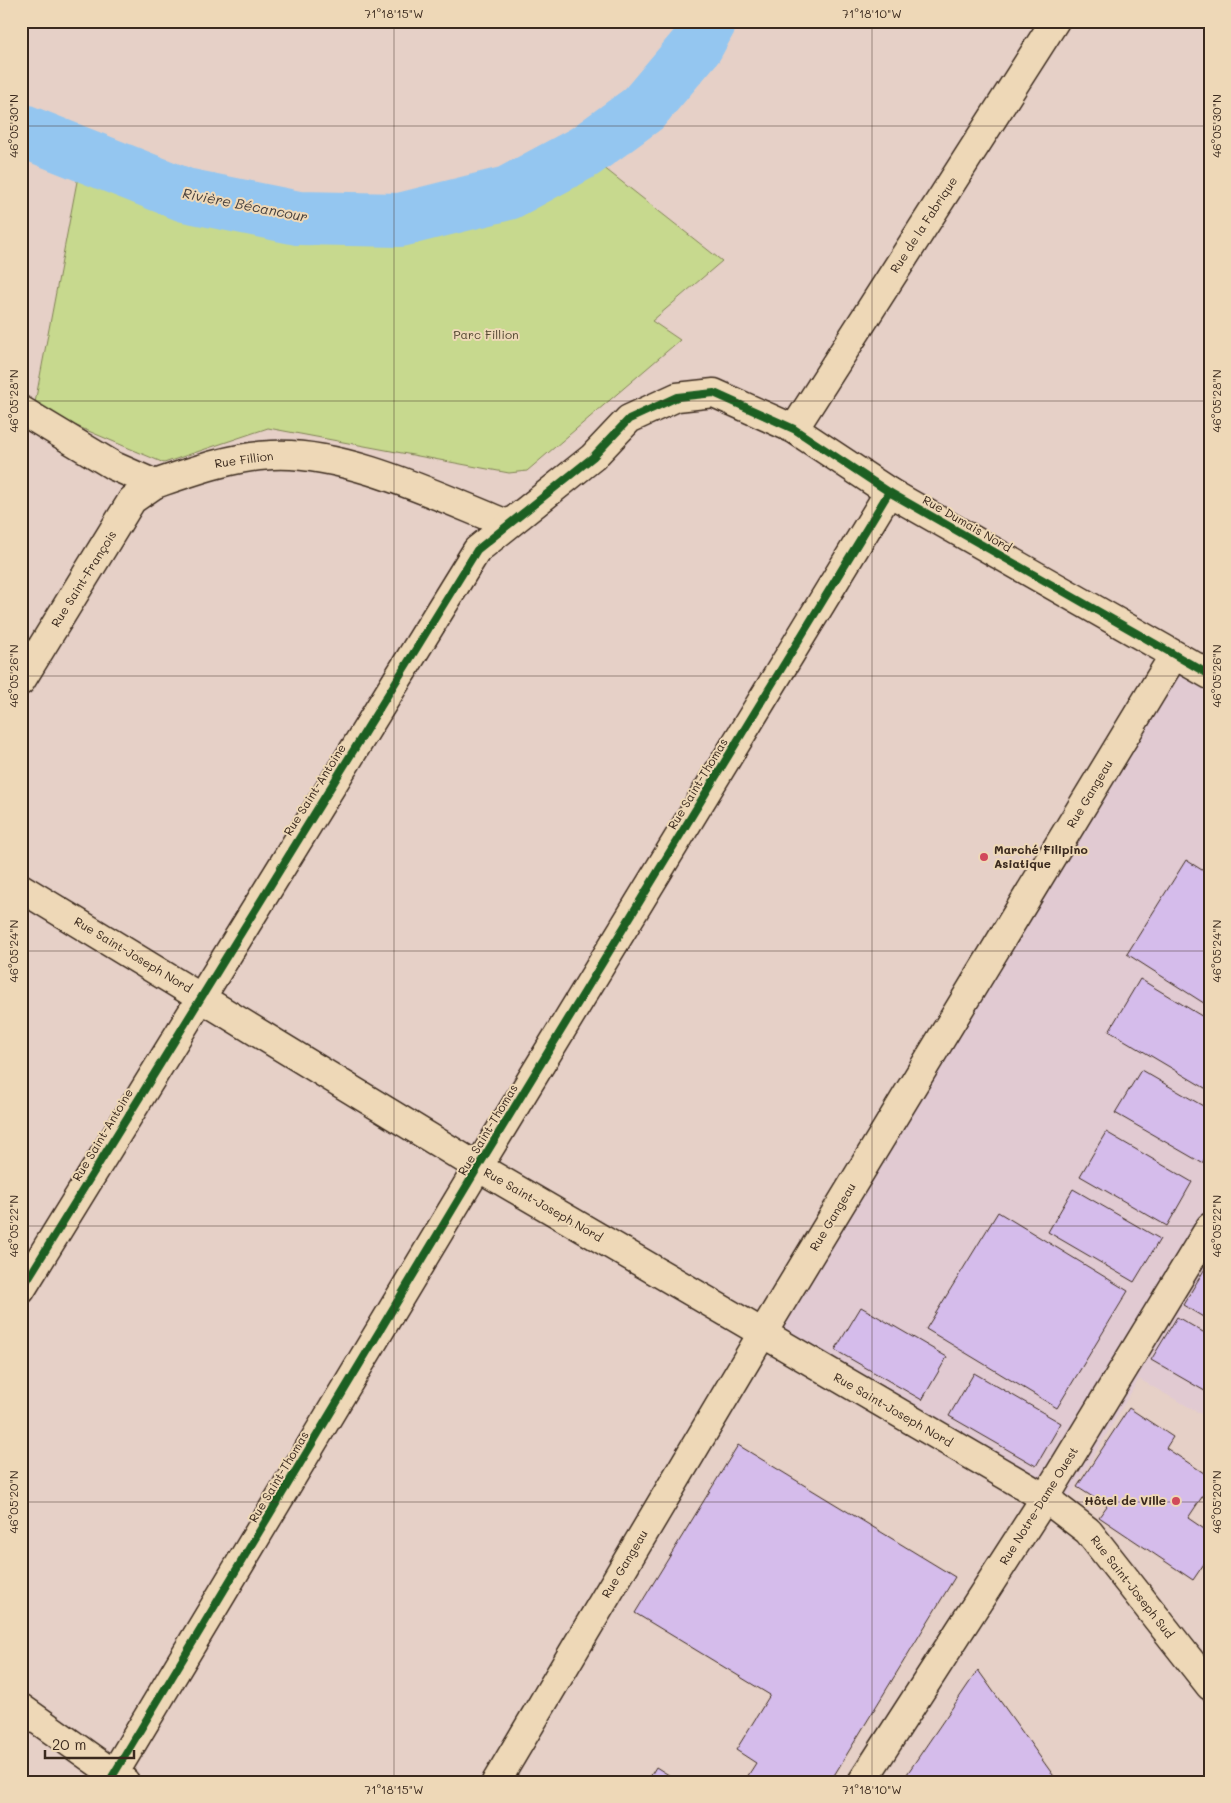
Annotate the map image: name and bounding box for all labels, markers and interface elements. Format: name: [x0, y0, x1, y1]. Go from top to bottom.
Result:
text: 71°18'15"W: [364, 5, 424, 21]
text: 71°18'10"W: [842, 5, 902, 21]
text: 46°05'30"N: [5, 94, 21, 158]
text: 46°05'30"N: [1208, 94, 1224, 158]
street label: Rue de la Fabrique: [886, 173, 960, 276]
water label: Rivière Bécancour: [181, 183, 309, 226]
park label: Parc Fillion: [453, 326, 519, 342]
text: 46°05'28"N: [5, 369, 21, 433]
text: 46°05'28"N: [1208, 369, 1224, 433]
street label: Rue Fillion: [213, 447, 274, 471]
street label: Rue Dumais Nord: [920, 491, 1015, 555]
street label: Rue Saint-François: [47, 527, 119, 630]
text: 46°05'26"N: [5, 645, 21, 708]
text: 46°05'26"N: [1208, 645, 1224, 708]
street label: Rue Saint-Thomas: [664, 735, 731, 832]
street label: Rue Saint-Antoine: [279, 740, 349, 838]
street label: Rue Gangeau: [1062, 756, 1116, 831]
place label: Marché Filipino Asiatique: [994, 841, 1088, 871]
marker: Marché Filipino Asiatique: [978, 851, 990, 863]
street label: Rue Saint-Joseph Nord: [72, 913, 196, 996]
text: 46°05'24"N: [5, 920, 21, 982]
text: 46°05'24"N: [1208, 920, 1224, 982]
street label: Rue Saint-Thomas: [454, 1081, 521, 1178]
street label: Rue Saint-Antoine: [68, 1085, 136, 1184]
street label: Rue Saint-Joseph Nord: [481, 1163, 606, 1245]
street label: Rue Gangeau: [805, 1179, 859, 1254]
text: 46°05'22"N: [5, 1195, 21, 1257]
text: 46°05'22"N: [1208, 1195, 1224, 1257]
street label: Rue Saint-Joseph Nord: [831, 1368, 956, 1450]
street label: Rue Saint-Thomas: [245, 1428, 312, 1525]
street label: Rue Notre-Dame Ouest: [995, 1443, 1081, 1568]
text: 46°05'20"N: [5, 1470, 21, 1534]
text: 46°05'20"N: [1208, 1470, 1224, 1534]
place label: Hôtel de Ville: [1084, 1492, 1166, 1508]
marker: Hôtel de Ville: [1170, 1495, 1182, 1507]
street label: Rue Gangeau: [597, 1526, 651, 1601]
street label: Rue Saint-Joseph Sud: [1088, 1532, 1178, 1641]
scale bar: [45, 1728, 134, 1760]
text: 20 m: [52, 1734, 86, 1754]
text: 71°18'15"W: [364, 1781, 424, 1797]
text: 71°18'10"W: [842, 1781, 902, 1797]

